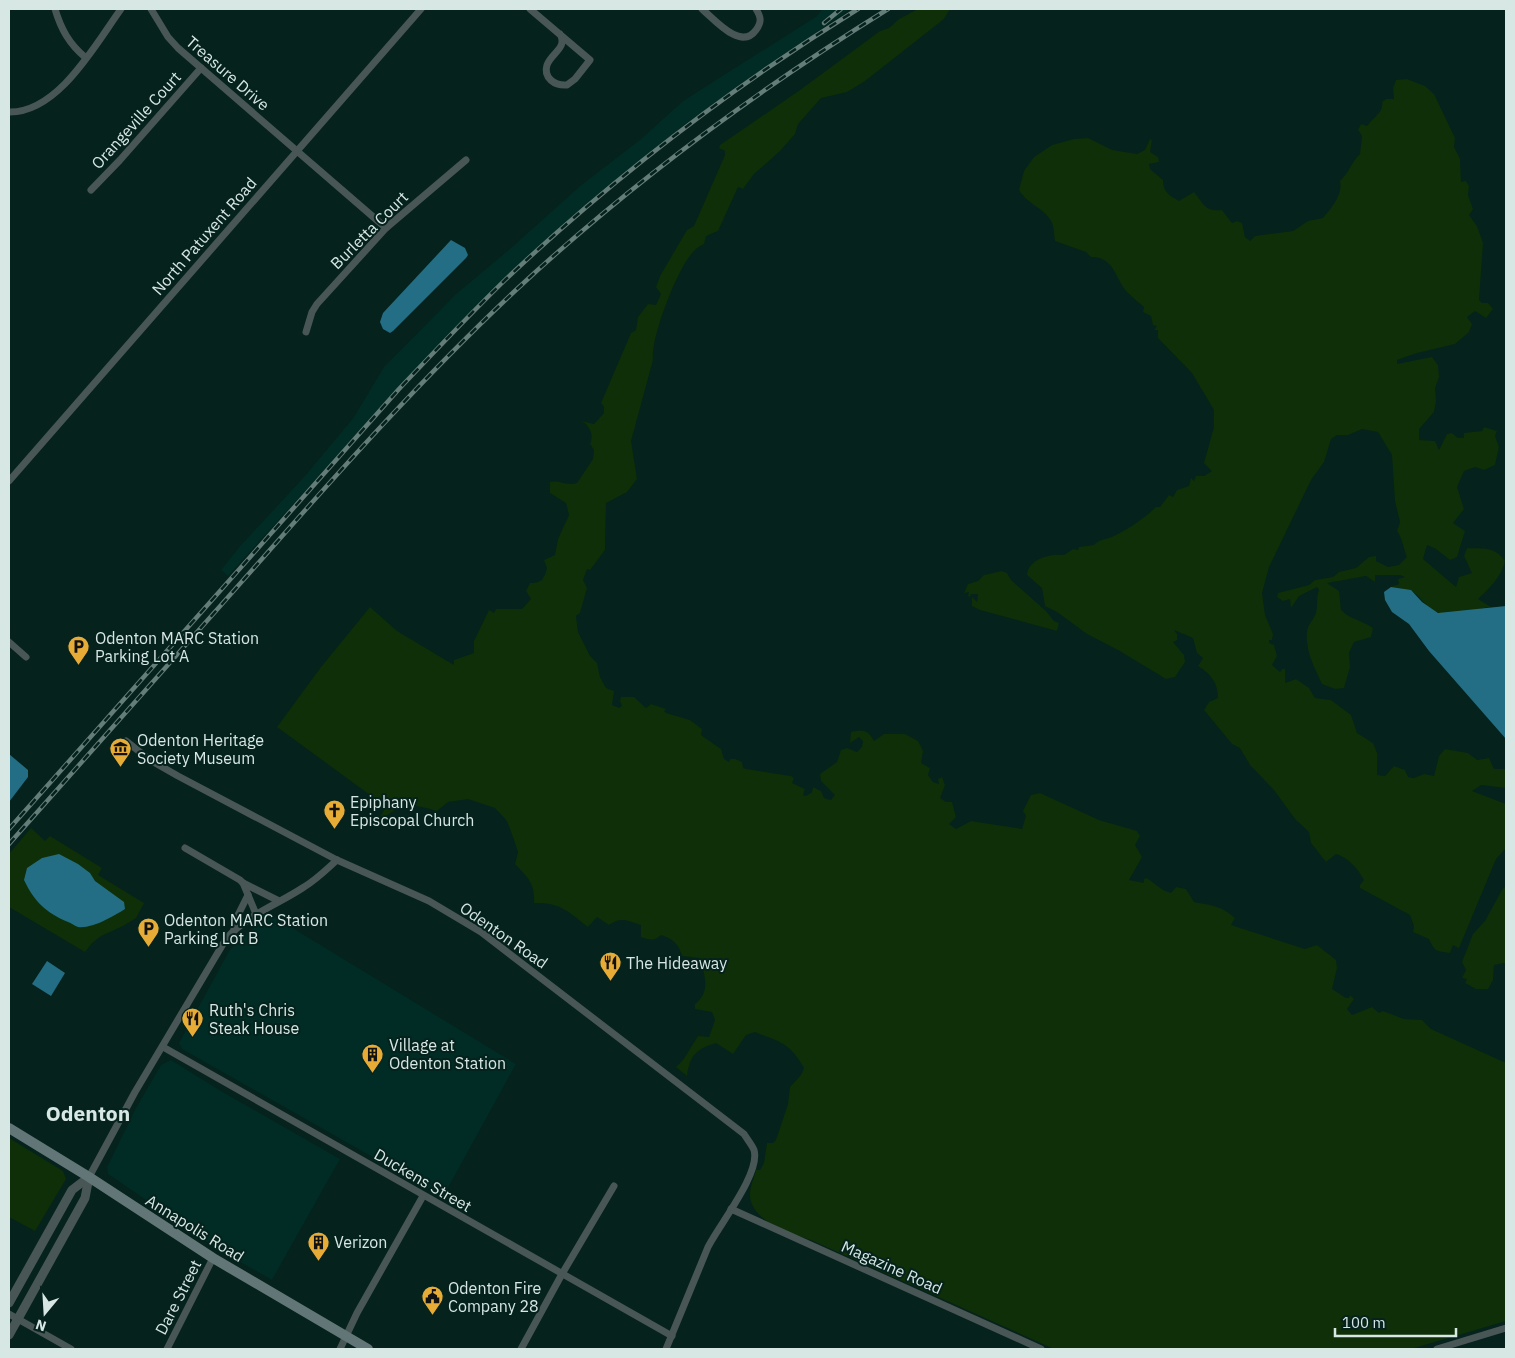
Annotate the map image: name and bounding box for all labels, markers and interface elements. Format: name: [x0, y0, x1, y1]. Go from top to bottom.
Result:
street label: Treasure Drive: [182, 31, 274, 115]
street label: Orangeville Court: [87, 67, 185, 173]
street label: North Patuxent Road: [147, 173, 261, 299]
street label: Burletta Court: [326, 187, 412, 273]
place label: Odenton MARC Station Parking Lot A: [95, 628, 259, 666]
parking icon: Odenton MARC Station Parking Lot A: [67, 635, 91, 666]
place label: Odenton Heritage Society Museum: [137, 730, 264, 768]
museum icon: Odenton Heritage Society Museum: [109, 737, 133, 768]
place label: Epiphany Episcopal Church: [350, 792, 474, 830]
church icon: Epiphany Episcopal Church: [322, 799, 346, 830]
street label: Odenton Road: [456, 897, 552, 973]
place label: Odenton MARC Station Parking Lot B: [164, 910, 328, 948]
parking icon: Odenton MARC Station Parking Lot B: [136, 917, 160, 948]
restaurant icon: The Hideaway: [598, 951, 622, 982]
place label: The Hideaway: [626, 953, 727, 973]
place label: Ruth's Chris Steak House: [209, 1000, 300, 1038]
restaurant icon: Ruth's Chris Steak House: [181, 1007, 205, 1038]
place label: Village at Odenton Station: [389, 1035, 506, 1073]
building icon: Village at Odenton Station: [361, 1042, 385, 1073]
district label: Odenton: [46, 1099, 130, 1127]
street label: Duckens Street: [371, 1144, 475, 1216]
street label: Annapolis Road: [142, 1190, 248, 1266]
building icon: Verizon: [306, 1230, 330, 1261]
place label: Verizon: [334, 1232, 387, 1252]
street label: Magazine Road: [838, 1236, 946, 1298]
street label: Dare Street: [151, 1256, 205, 1338]
place label: Odenton Fire Company 28: [448, 1278, 542, 1316]
public building icon: Odenton Fire Company 28: [420, 1285, 444, 1316]
north arrow: [20, 1288, 70, 1338]
scale bar: [1335, 1306, 1456, 1338]
text: 100 m: [1342, 1313, 1386, 1332]
text: N: [33, 1315, 49, 1335]

